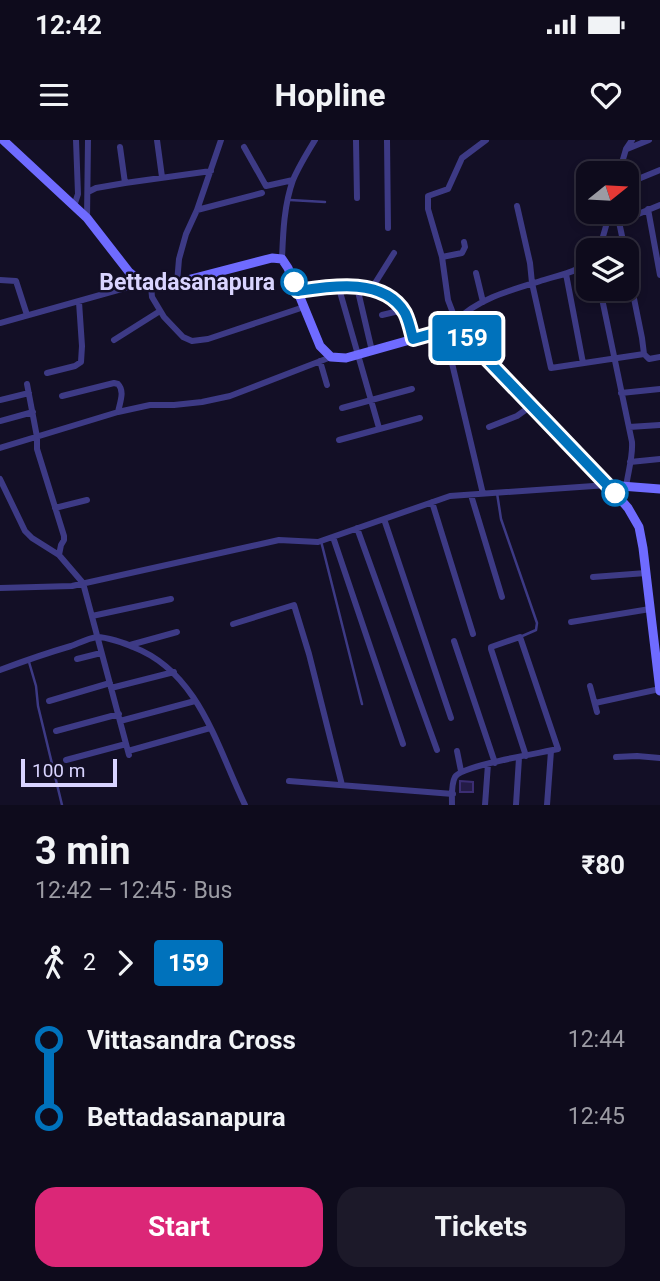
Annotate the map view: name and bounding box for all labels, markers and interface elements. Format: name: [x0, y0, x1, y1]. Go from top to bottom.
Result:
text: 12:42: [35, 10, 102, 40]
icon: menu: [35, 76, 73, 114]
text: Hopline: [275, 76, 385, 114]
icon: heart: [587, 76, 625, 114]
north arrow: [576, 161, 639, 224]
map controls: [576, 161, 639, 301]
button: layers: [576, 238, 639, 301]
place label: Bettadasanapura: [99, 269, 275, 296]
marker: Bettadasanapura: [281, 269, 307, 295]
line badge: 159: [427, 315, 507, 361]
text: 159: [446, 324, 488, 352]
unlabelled marker: [602, 480, 628, 506]
scale bar: [21, 756, 117, 788]
text: 100 m: [32, 759, 85, 782]
text: 3 min: [35, 829, 131, 873]
text: ₹80: [581, 850, 625, 880]
text: 12:42 – 12:45 · Bus: [35, 877, 232, 904]
icon: walk: [35, 944, 73, 982]
icon: forward: [106, 944, 144, 982]
text: 2: [83, 949, 96, 976]
text: 159: [168, 949, 209, 977]
text: Vittasandra Cross: [87, 1025, 296, 1055]
text: 12:44: [568, 1026, 625, 1053]
text: Bettadasanapura: [87, 1102, 286, 1132]
text: 12:45: [568, 1103, 625, 1130]
button: Start: [35, 1187, 323, 1267]
button: Tickets: [337, 1187, 625, 1267]

